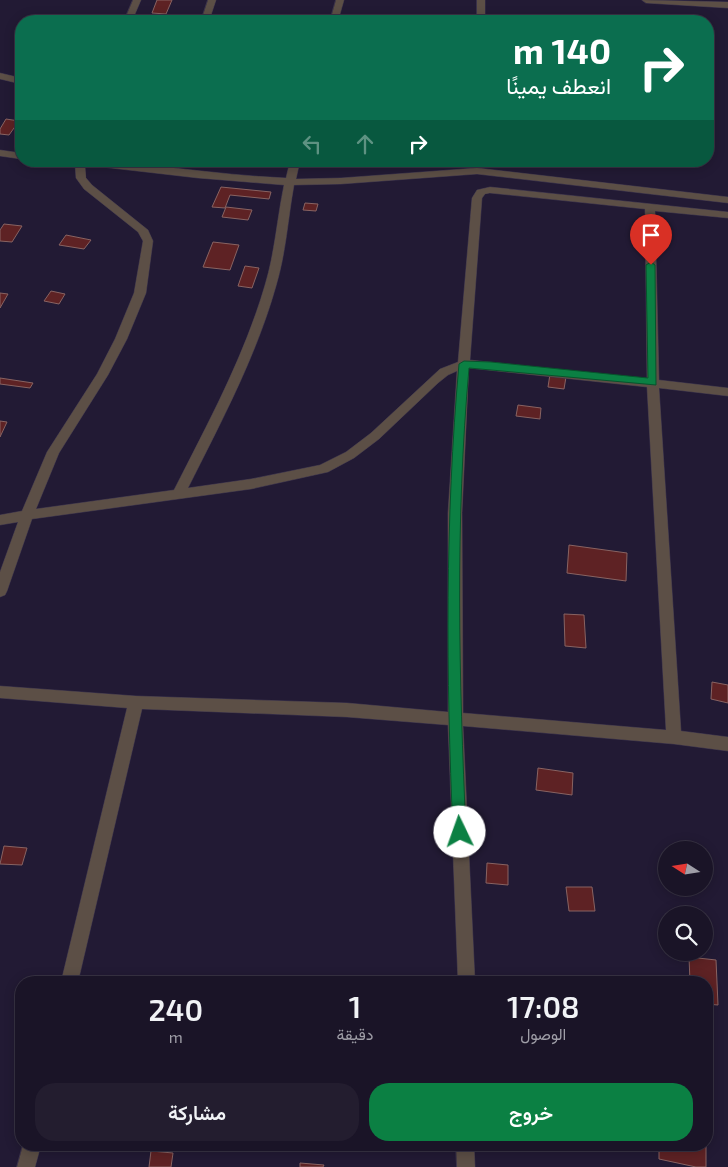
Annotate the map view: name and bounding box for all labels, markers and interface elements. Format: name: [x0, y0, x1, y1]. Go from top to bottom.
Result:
text: 140 m: [513, 29, 611, 71]
icon: right: [629, 35, 694, 100]
text: انعطف يمينًا: [506, 72, 611, 98]
icon: left: [298, 130, 326, 158]
icon: ahead: [351, 130, 379, 158]
icon: right: [404, 130, 432, 158]
pin: [630, 214, 672, 265]
icon: arrive: [637, 221, 665, 249]
position arrow: [433, 805, 485, 857]
north arrow: [658, 841, 712, 896]
map controls: [658, 841, 713, 961]
button: search: [658, 906, 713, 961]
text: 1: [349, 988, 361, 1024]
text: 17:08: [507, 988, 580, 1024]
text: 240: [148, 991, 203, 1027]
text: دقيقة: [336, 1024, 373, 1043]
text: الوصول: [520, 1024, 566, 1043]
text: m: [169, 1027, 183, 1046]
button: مشاركة: [35, 1083, 359, 1141]
button: خروج: [369, 1083, 693, 1141]

